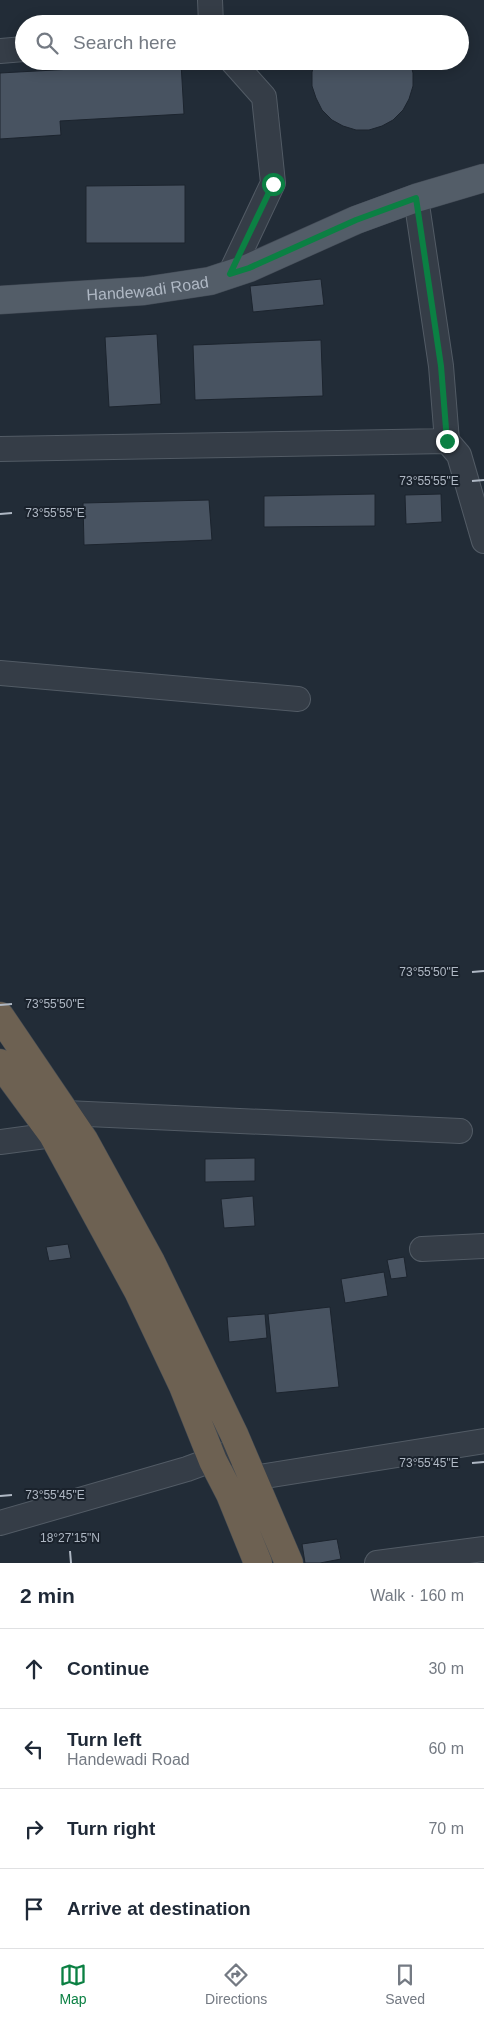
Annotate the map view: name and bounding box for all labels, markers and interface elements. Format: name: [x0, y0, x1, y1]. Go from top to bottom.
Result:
search box: [15, 15, 469, 70]
icon: search: [33, 29, 61, 57]
text: Search here: [73, 32, 177, 53]
route start: [262, 173, 285, 196]
street label: Handewadi Road: [86, 273, 210, 304]
route end: [436, 430, 459, 453]
text: 73°55'55"E: [399, 474, 459, 488]
text: 73°55'55"E: [25, 506, 85, 520]
text: 73°55'50"E: [399, 965, 459, 979]
text: 73°55'50"E: [25, 997, 85, 1011]
text: 73°55'45"E: [399, 1456, 459, 1470]
text: 73°55'45"E: [25, 1488, 85, 1502]
text: 18°27'15"N: [40, 1531, 100, 1545]
text: 2 min: [20, 1584, 75, 1607]
text: Walk · 160 m: [370, 1587, 464, 1604]
icon: ahead: [20, 1655, 48, 1683]
text: Continue: [67, 1658, 149, 1679]
text: 30 m: [428, 1660, 464, 1677]
text: Turn left: [67, 1729, 142, 1750]
icon: left: [20, 1735, 48, 1763]
text: 60 m: [428, 1740, 464, 1757]
text: Handewadi Road: [67, 1751, 190, 1768]
icon: right: [20, 1815, 48, 1843]
text: Turn right: [67, 1818, 155, 1839]
text: 70 m: [428, 1820, 464, 1837]
icon: arrive: [20, 1895, 48, 1923]
text: Arrive at destination: [67, 1898, 251, 1919]
tab: Map: [59, 1961, 87, 2007]
tab: Directions: [205, 1961, 267, 2007]
tab: Saved: [385, 1961, 425, 2007]

